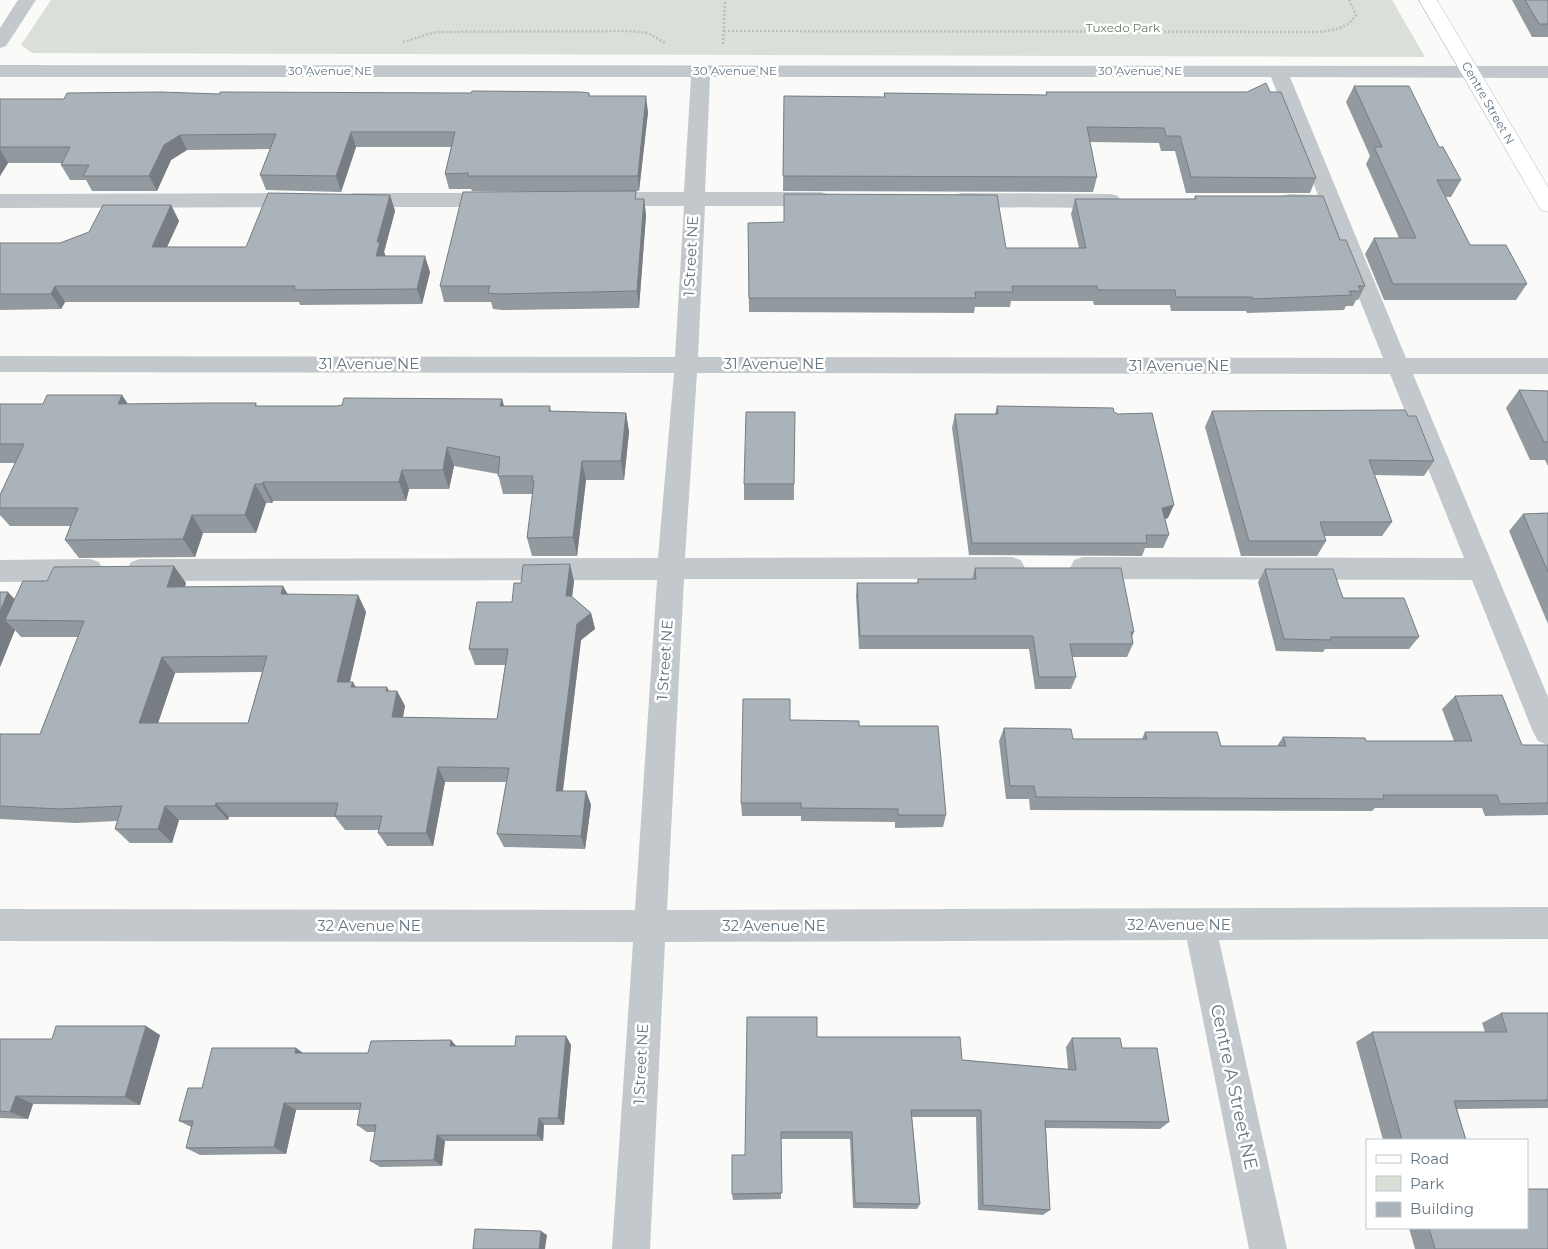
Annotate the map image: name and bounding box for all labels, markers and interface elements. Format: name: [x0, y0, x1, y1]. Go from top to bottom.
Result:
park label: Tuxedo Park: [1086, 20, 1161, 35]
street label: Centre Street N: [1459, 59, 1518, 147]
street label: 30 Avenue NE: [288, 63, 372, 78]
street label: 30 Avenue NE: [693, 63, 777, 78]
street label: 30 Avenue NE: [1098, 63, 1182, 78]
street label: 1 Street NE: [679, 215, 702, 297]
street label: 31 Avenue NE: [319, 354, 419, 373]
street label: 31 Avenue NE: [724, 354, 824, 373]
street label: 31 Avenue NE: [1129, 356, 1229, 375]
street label: 1 Street NE: [652, 619, 677, 701]
street label: 32 Avenue NE: [1127, 915, 1231, 934]
street label: 32 Avenue NE: [317, 916, 421, 935]
street label: 32 Avenue NE: [722, 916, 826, 935]
street label: Centre A Street NE: [1206, 1002, 1262, 1172]
street label: 1 Street NE: [629, 1023, 652, 1105]
legend: [1366, 1139, 1528, 1229]
text: Road: [1410, 1149, 1449, 1168]
text: Park: [1410, 1174, 1444, 1193]
text: Building: [1410, 1199, 1474, 1218]

